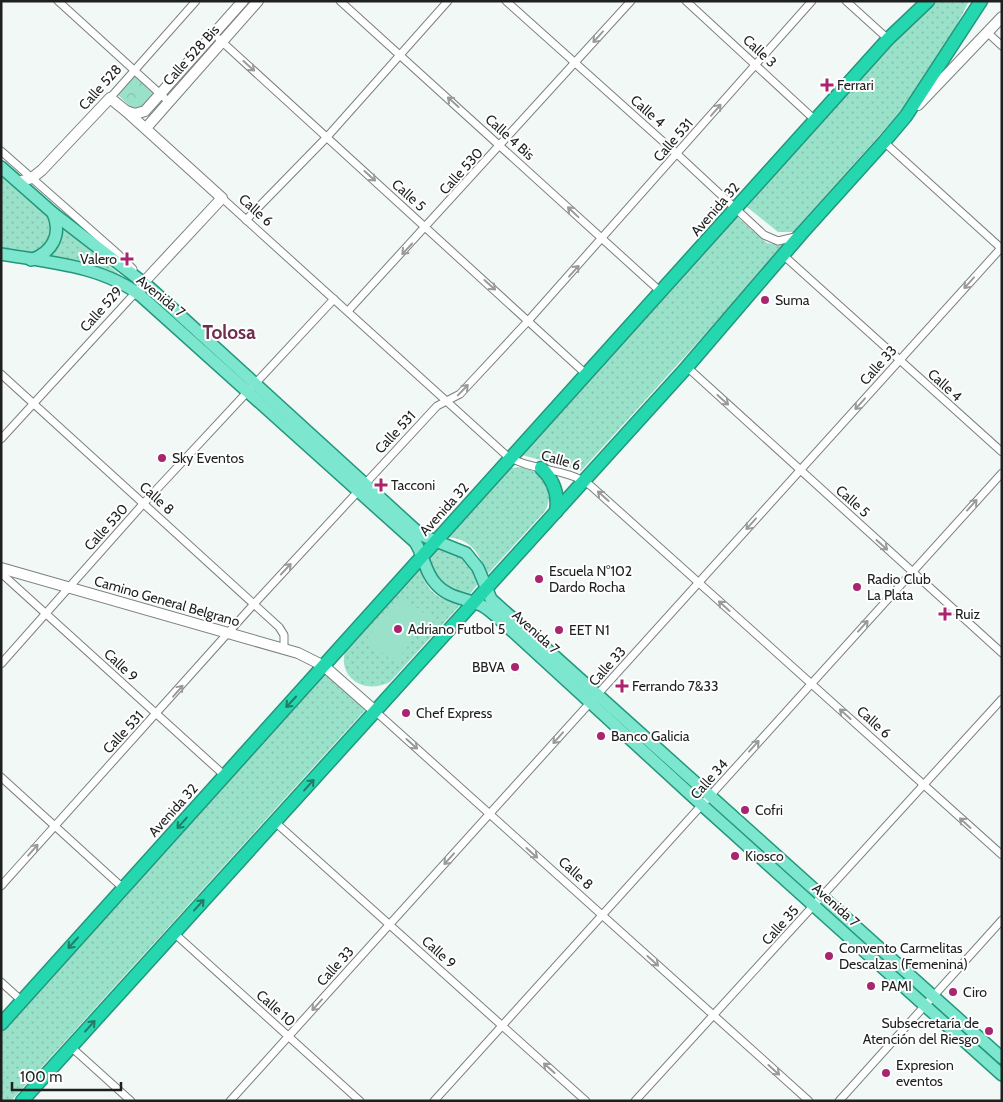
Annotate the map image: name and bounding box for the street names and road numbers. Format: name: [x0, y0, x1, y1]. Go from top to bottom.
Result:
street label: Calle 528 Bis: [159, 21, 223, 89]
street label: Calle 3: [739, 31, 781, 71]
street label: Calle 528: [75, 60, 125, 114]
street label: Calle 4: [627, 91, 669, 131]
street label: Calle 4 Bis: [482, 110, 539, 164]
street label: Calle 531: [649, 115, 697, 165]
street label: Calle 530: [435, 144, 487, 198]
street label: Calle 5: [388, 175, 430, 215]
street label: Avenida 32: [687, 178, 743, 240]
street label: Calle 6: [235, 190, 277, 230]
street label: Avenida 7: [133, 271, 189, 321]
street label: Calle 529: [76, 282, 126, 335]
street label: Calle 33: [855, 341, 901, 389]
street label: Calle 4: [924, 365, 966, 405]
street label: Calle 531: [371, 407, 419, 457]
street label: Calle 6: [539, 446, 583, 474]
street label: Calle 8: [136, 478, 178, 518]
street label: Avenida 32: [415, 479, 473, 539]
street label: Calle 5: [832, 481, 874, 521]
street label: Calle 530: [80, 500, 132, 554]
street label: Camino General Belgrano: [92, 572, 242, 630]
street label: Avenida 7: [509, 606, 563, 658]
street label: Calle 33: [584, 642, 630, 690]
street label: Calle 9: [100, 645, 142, 685]
street label: Calle 6: [853, 702, 895, 742]
street label: Calle 531: [99, 707, 147, 757]
street label: Calle 34: [686, 755, 732, 803]
street label: Avenida 32: [144, 780, 202, 840]
street label: Calle 8: [555, 853, 597, 893]
street label: Avenida 7: [809, 879, 863, 931]
street label: Calle 35: [757, 901, 803, 949]
street label: Calle 9: [418, 932, 460, 972]
street label: Calle 33: [312, 942, 358, 990]
street label: Calle 10: [253, 986, 299, 1030]

